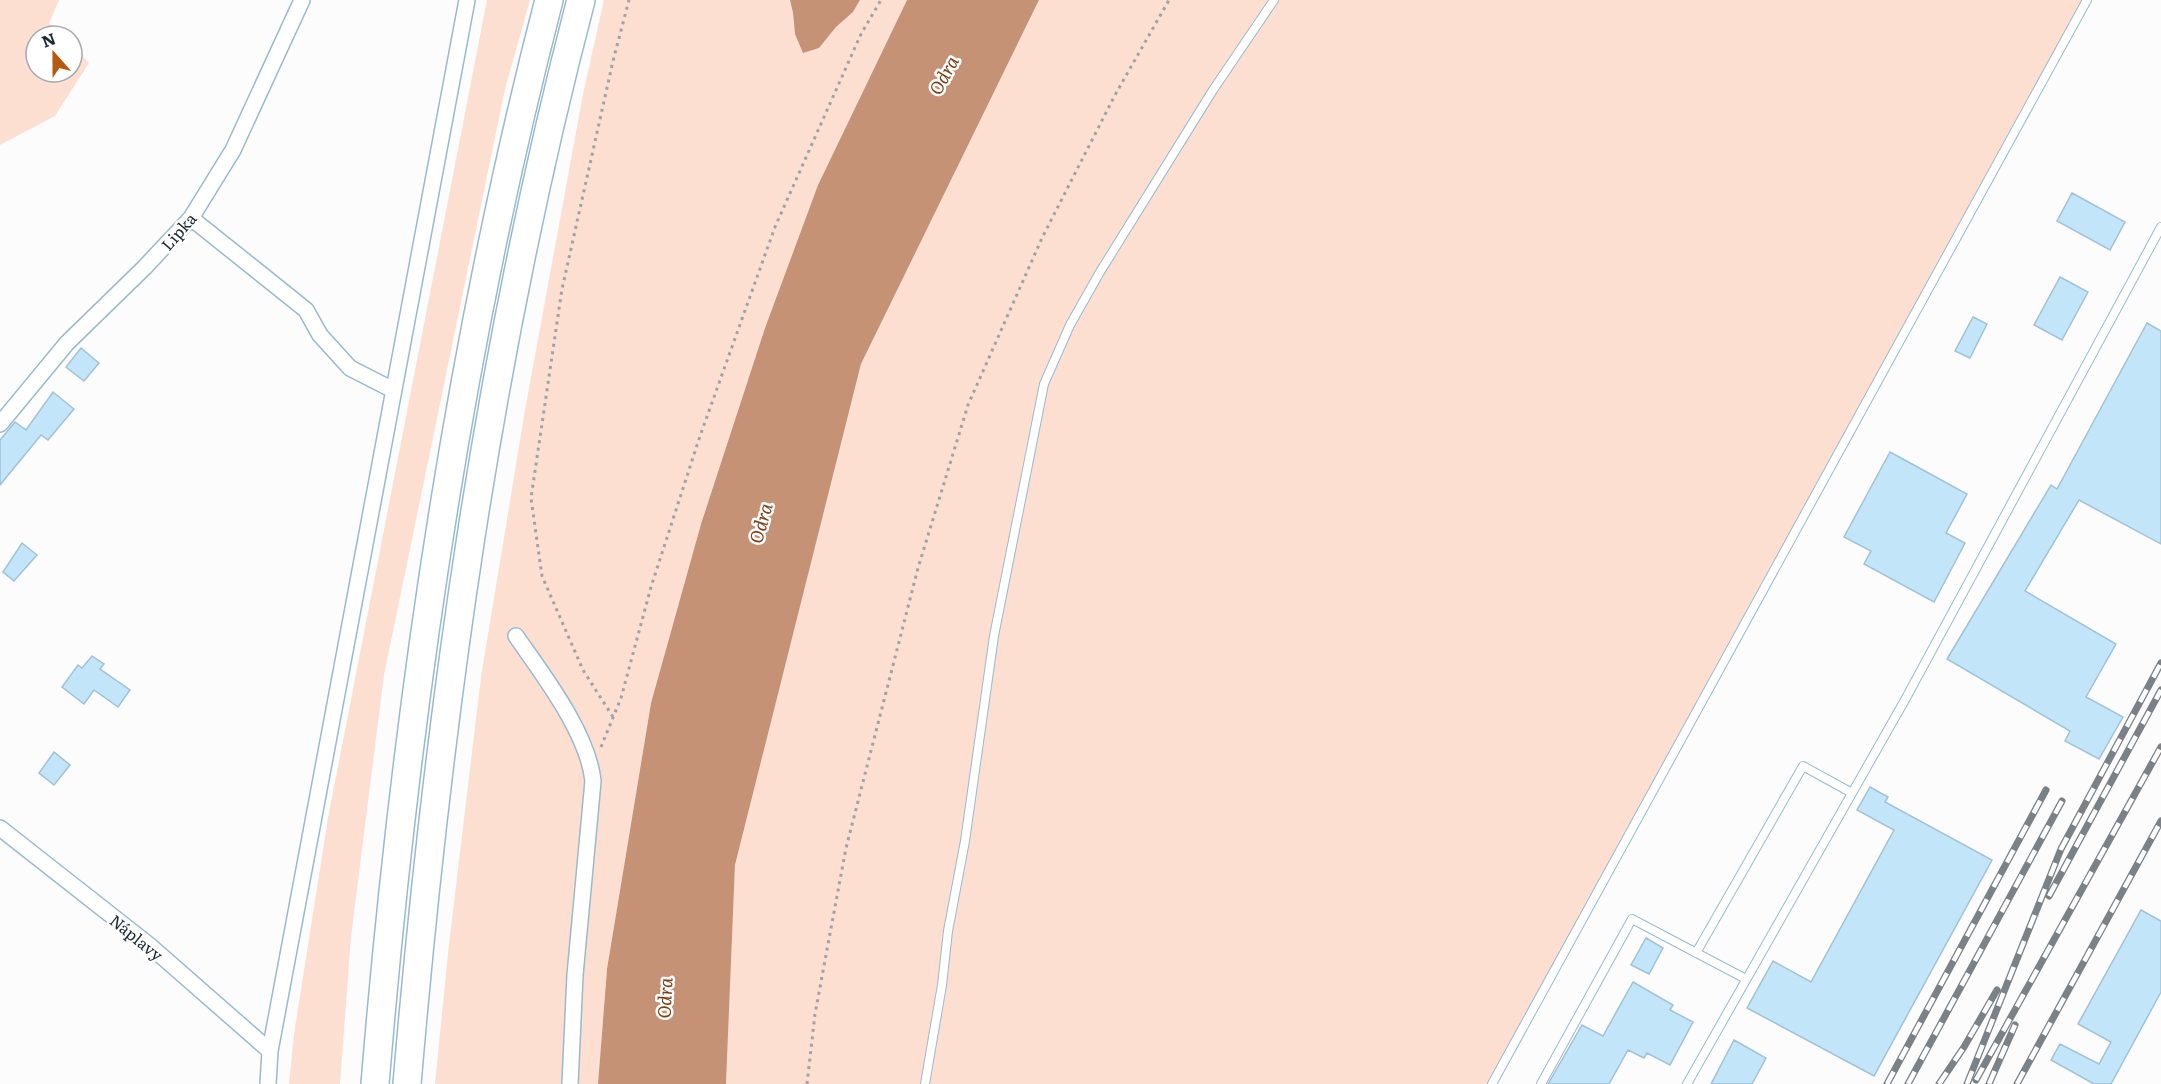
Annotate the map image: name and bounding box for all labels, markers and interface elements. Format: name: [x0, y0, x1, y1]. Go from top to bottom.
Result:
north arrow: [24, 24, 84, 84]
text: N: [38, 25, 59, 53]
water label: Odra: [921, 50, 965, 99]
street label: Lipka: [155, 206, 202, 255]
water label: Odra: [741, 499, 779, 546]
street label: Náplavy: [105, 908, 170, 967]
water label: Odra: [649, 976, 679, 1019]

